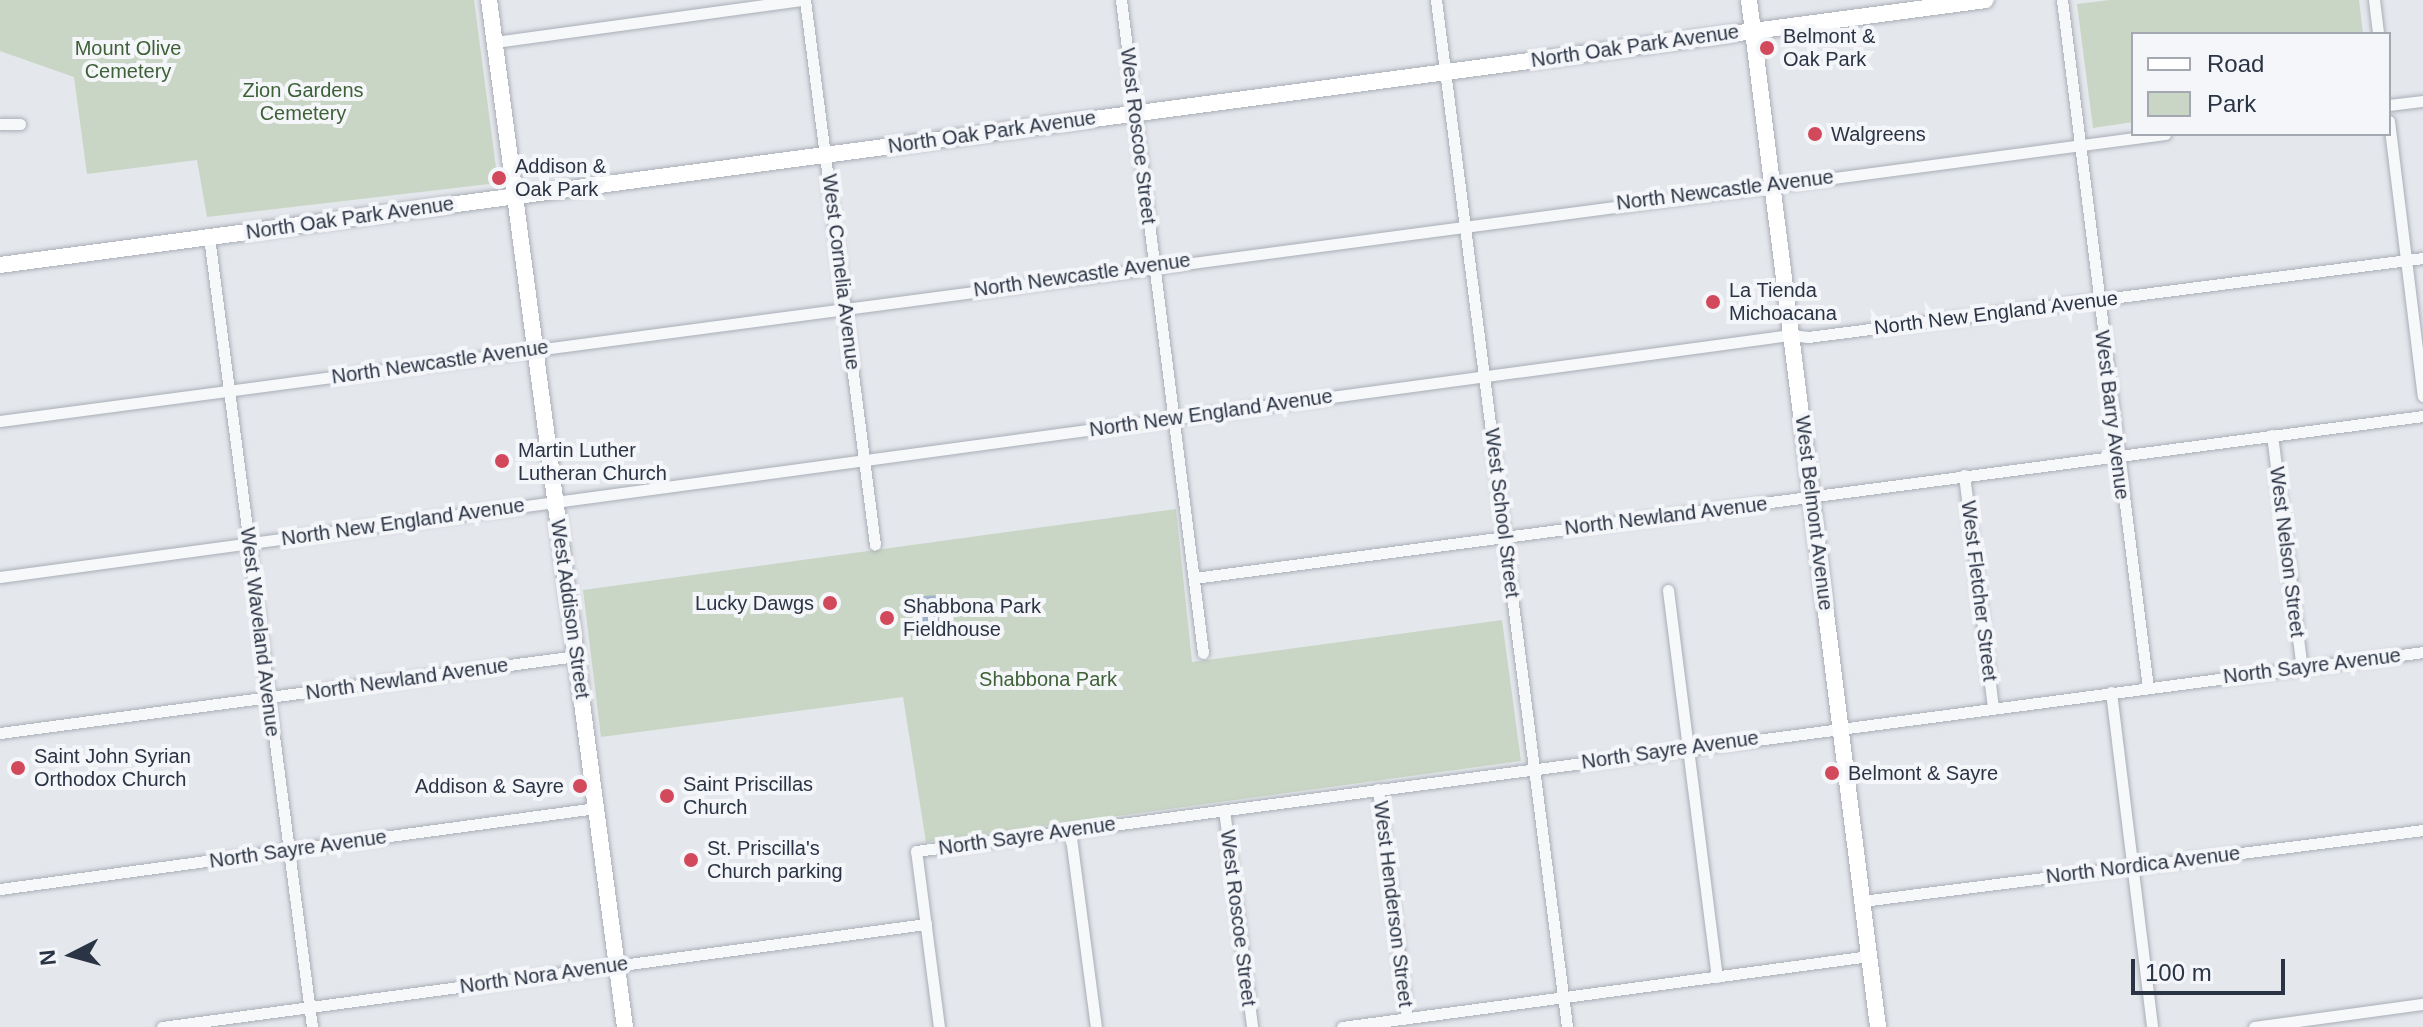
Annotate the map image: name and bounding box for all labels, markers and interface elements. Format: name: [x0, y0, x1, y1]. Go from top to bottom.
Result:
street label: North Oak Park Avenue: [1529, 19, 1741, 73]
place label: Belmont & Oak Park: [1783, 24, 1875, 71]
legend: [2131, 32, 2391, 136]
park label: Mount Olive Cemetery: [75, 37, 181, 84]
marker: Belmont & Oak Park: [1758, 39, 1776, 57]
street label: West Roscoe Street: [1115, 46, 1161, 226]
text: Road: [2207, 50, 2264, 77]
park label: Zion Gardens Cemetery: [242, 79, 364, 126]
text: Park: [2207, 90, 2256, 117]
street label: North Oak Park Avenue: [886, 105, 1098, 159]
place label: Walgreens: [1831, 122, 1926, 146]
marker: Walgreens: [1806, 125, 1824, 143]
place label: Addison & Oak Park: [515, 154, 606, 201]
street label: North Newcastle Avenue: [1614, 165, 1836, 215]
marker: Addison & Oak Park: [490, 169, 508, 187]
street label: West Cornelia Avenue: [817, 172, 865, 372]
street label: North Oak Park Avenue: [244, 191, 456, 245]
street label: North Newcastle Avenue: [972, 248, 1192, 302]
place label: La Tienda Michoacana: [1729, 278, 1837, 325]
street label: North New England Avenue: [1872, 286, 2120, 340]
marker: La Tienda Michoacana: [1704, 293, 1722, 311]
street label: West Barry Avenue: [2090, 328, 2134, 502]
street label: North Newcastle Avenue: [330, 335, 550, 389]
street label: North New England Avenue: [1087, 384, 1335, 442]
street label: West Belmont Avenue: [1790, 414, 1838, 612]
street label: West School Street: [1480, 427, 1524, 599]
place label: Martin Luther Lutheran Church: [518, 438, 667, 485]
marker: Martin Luther Lutheran Church: [493, 452, 511, 470]
street label: West Nelson Street: [2265, 465, 2309, 639]
street label: North Newland Avenue: [1563, 492, 1769, 540]
street label: North New England Avenue: [279, 493, 527, 551]
street label: West Fletcher Street: [1956, 499, 2002, 683]
street label: West Addison Street: [545, 517, 595, 701]
street label: West Waveland Avenue: [235, 525, 285, 739]
place label: Lucky Dawgs: [695, 591, 814, 615]
marker: Lucky Dawgs: [821, 594, 839, 612]
place label: Shabbona Park Fieldhouse: [903, 594, 1041, 641]
marker: Shabbona Park Fieldhouse: [878, 609, 896, 627]
street label: North Sayre Avenue: [2221, 643, 2403, 689]
street label: North Newland Avenue: [304, 653, 510, 705]
park label: Shabbona Park: [979, 667, 1117, 691]
street label: North Sayre Avenue: [1579, 726, 1761, 774]
place label: Saint John Syrian Orthodox Church: [34, 744, 191, 791]
marker: Saint John Syrian Orthodox Church: [9, 759, 27, 777]
place label: Belmont & Sayre: [1848, 761, 1998, 785]
marker: Belmont & Sayre: [1823, 764, 1841, 782]
place label: Saint Priscillas Church: [683, 772, 813, 819]
place label: Addison & Sayre: [415, 774, 564, 798]
marker: Addison & Sayre: [571, 777, 589, 795]
marker: Saint Priscillas Church: [658, 787, 676, 805]
street label: West Henderson Street: [1368, 800, 1418, 1008]
street label: North Sayre Avenue: [936, 812, 1118, 860]
street label: North Sayre Avenue: [207, 825, 389, 873]
street label: West Roscoe Street: [1215, 828, 1261, 1008]
place label: St. Priscilla's Church parking: [707, 836, 843, 883]
street label: North Nordica Avenue: [2044, 841, 2242, 889]
marker: St. Priscilla's Church parking: [682, 851, 700, 869]
north arrow: [32, 915, 112, 995]
scale bar: [2135, 943, 2289, 993]
text: N: [34, 948, 61, 967]
street label: North Nora Avenue: [458, 951, 630, 999]
text: 100 m: [2145, 959, 2212, 986]

